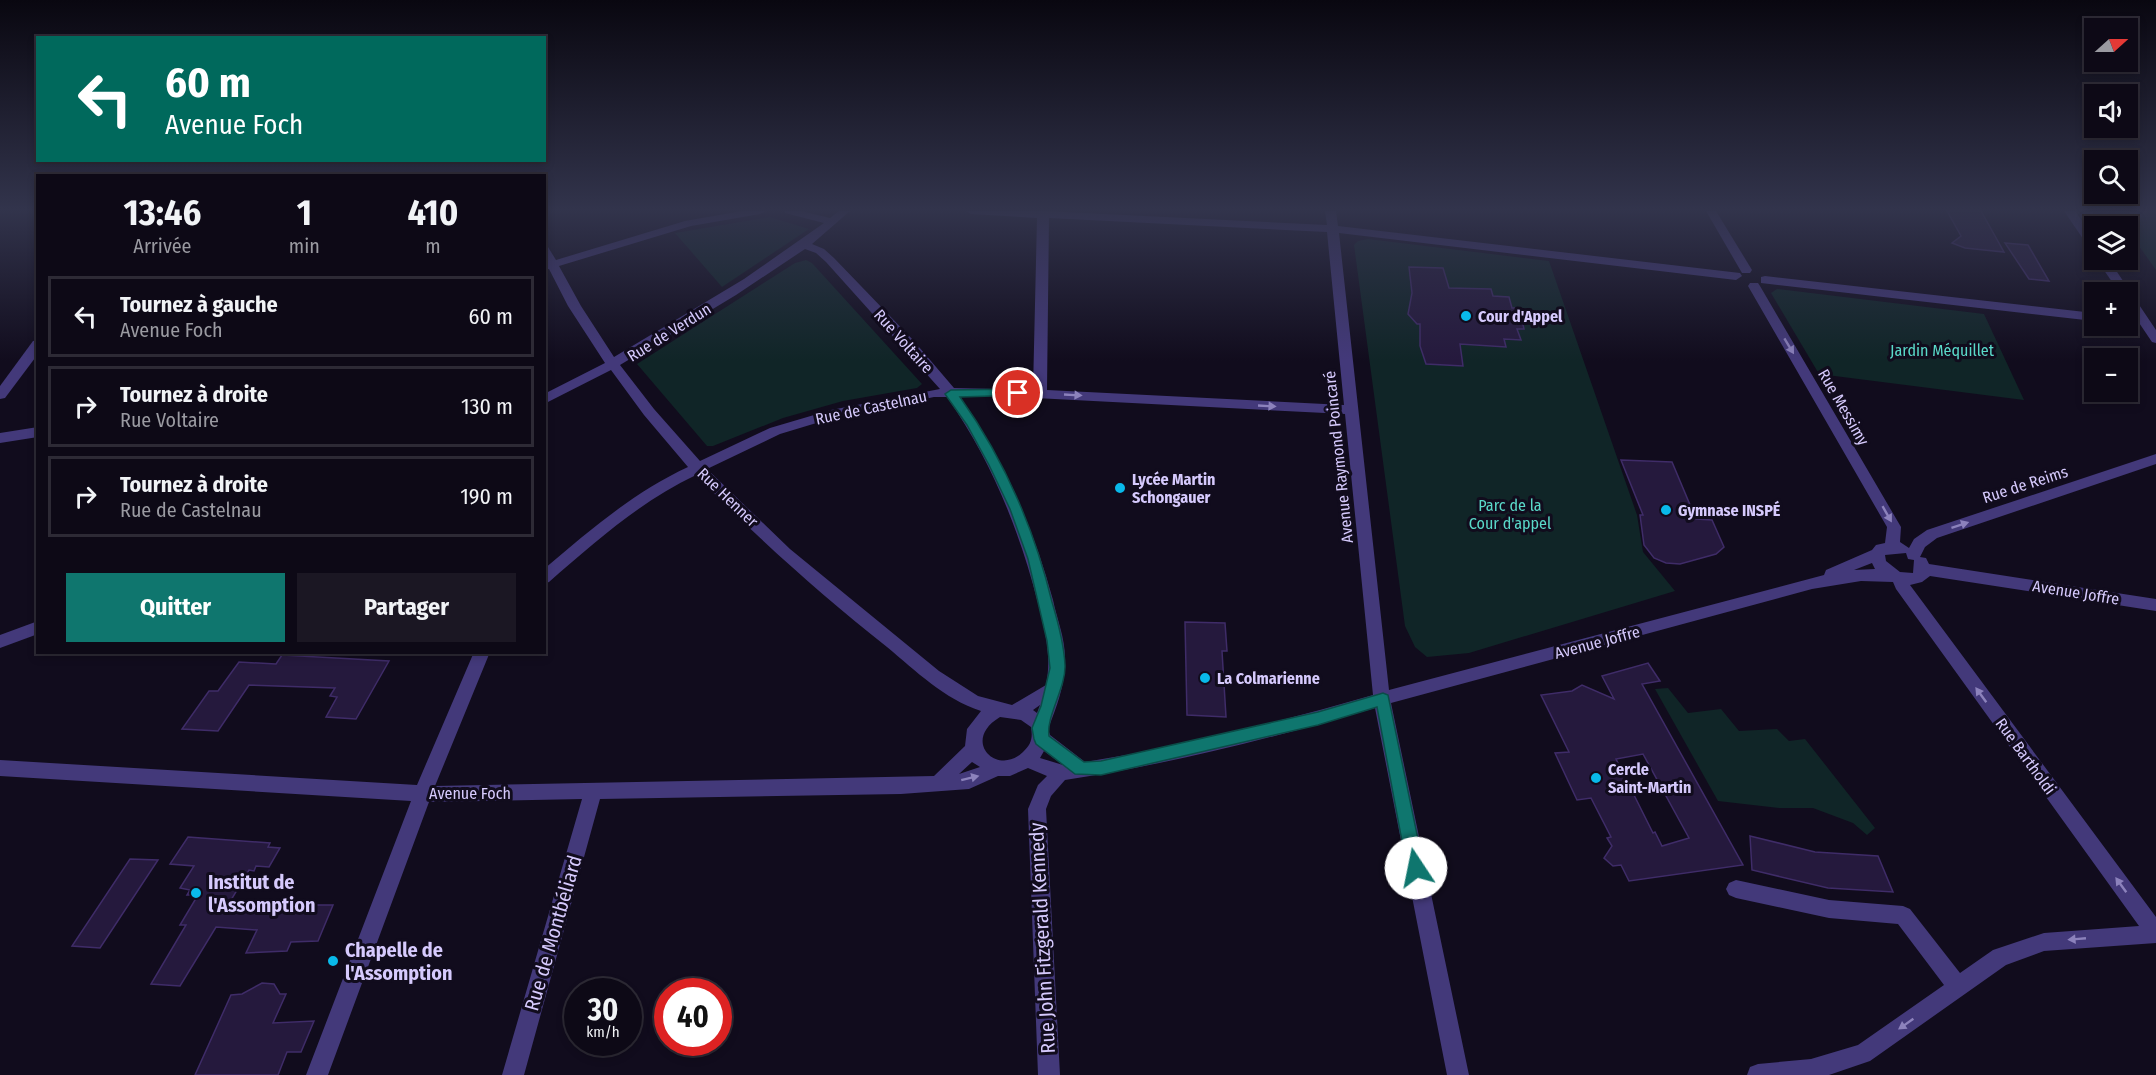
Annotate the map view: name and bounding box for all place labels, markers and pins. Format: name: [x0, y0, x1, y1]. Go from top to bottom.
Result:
place label: Cour d'Appel: [1478, 307, 1563, 326]
marker: Cour d'Appel: [1459, 309, 1473, 323]
pin: [992, 367, 1043, 418]
place label: Lycée Martin Schongauer: [1132, 470, 1216, 507]
marker: Lycée Martin Schongauer: [1113, 481, 1127, 495]
place label: Gymnase INSPÉ: [1678, 500, 1781, 520]
marker: Gymnase INSPÉ: [1659, 503, 1673, 517]
place label: La Colmarienne: [1217, 669, 1320, 688]
marker: La Colmarienne: [1198, 671, 1212, 685]
place label: Cercle Saint-Martin: [1608, 760, 1691, 797]
marker: Cercle Saint-Martin: [1589, 771, 1603, 785]
place label: Institut de l'Assomption: [208, 870, 315, 917]
marker: Institut de l'Assomption: [189, 886, 203, 900]
place label: Chapelle de l'Assomption: [345, 938, 452, 985]
marker: Chapelle de l'Assomption: [326, 954, 340, 968]

